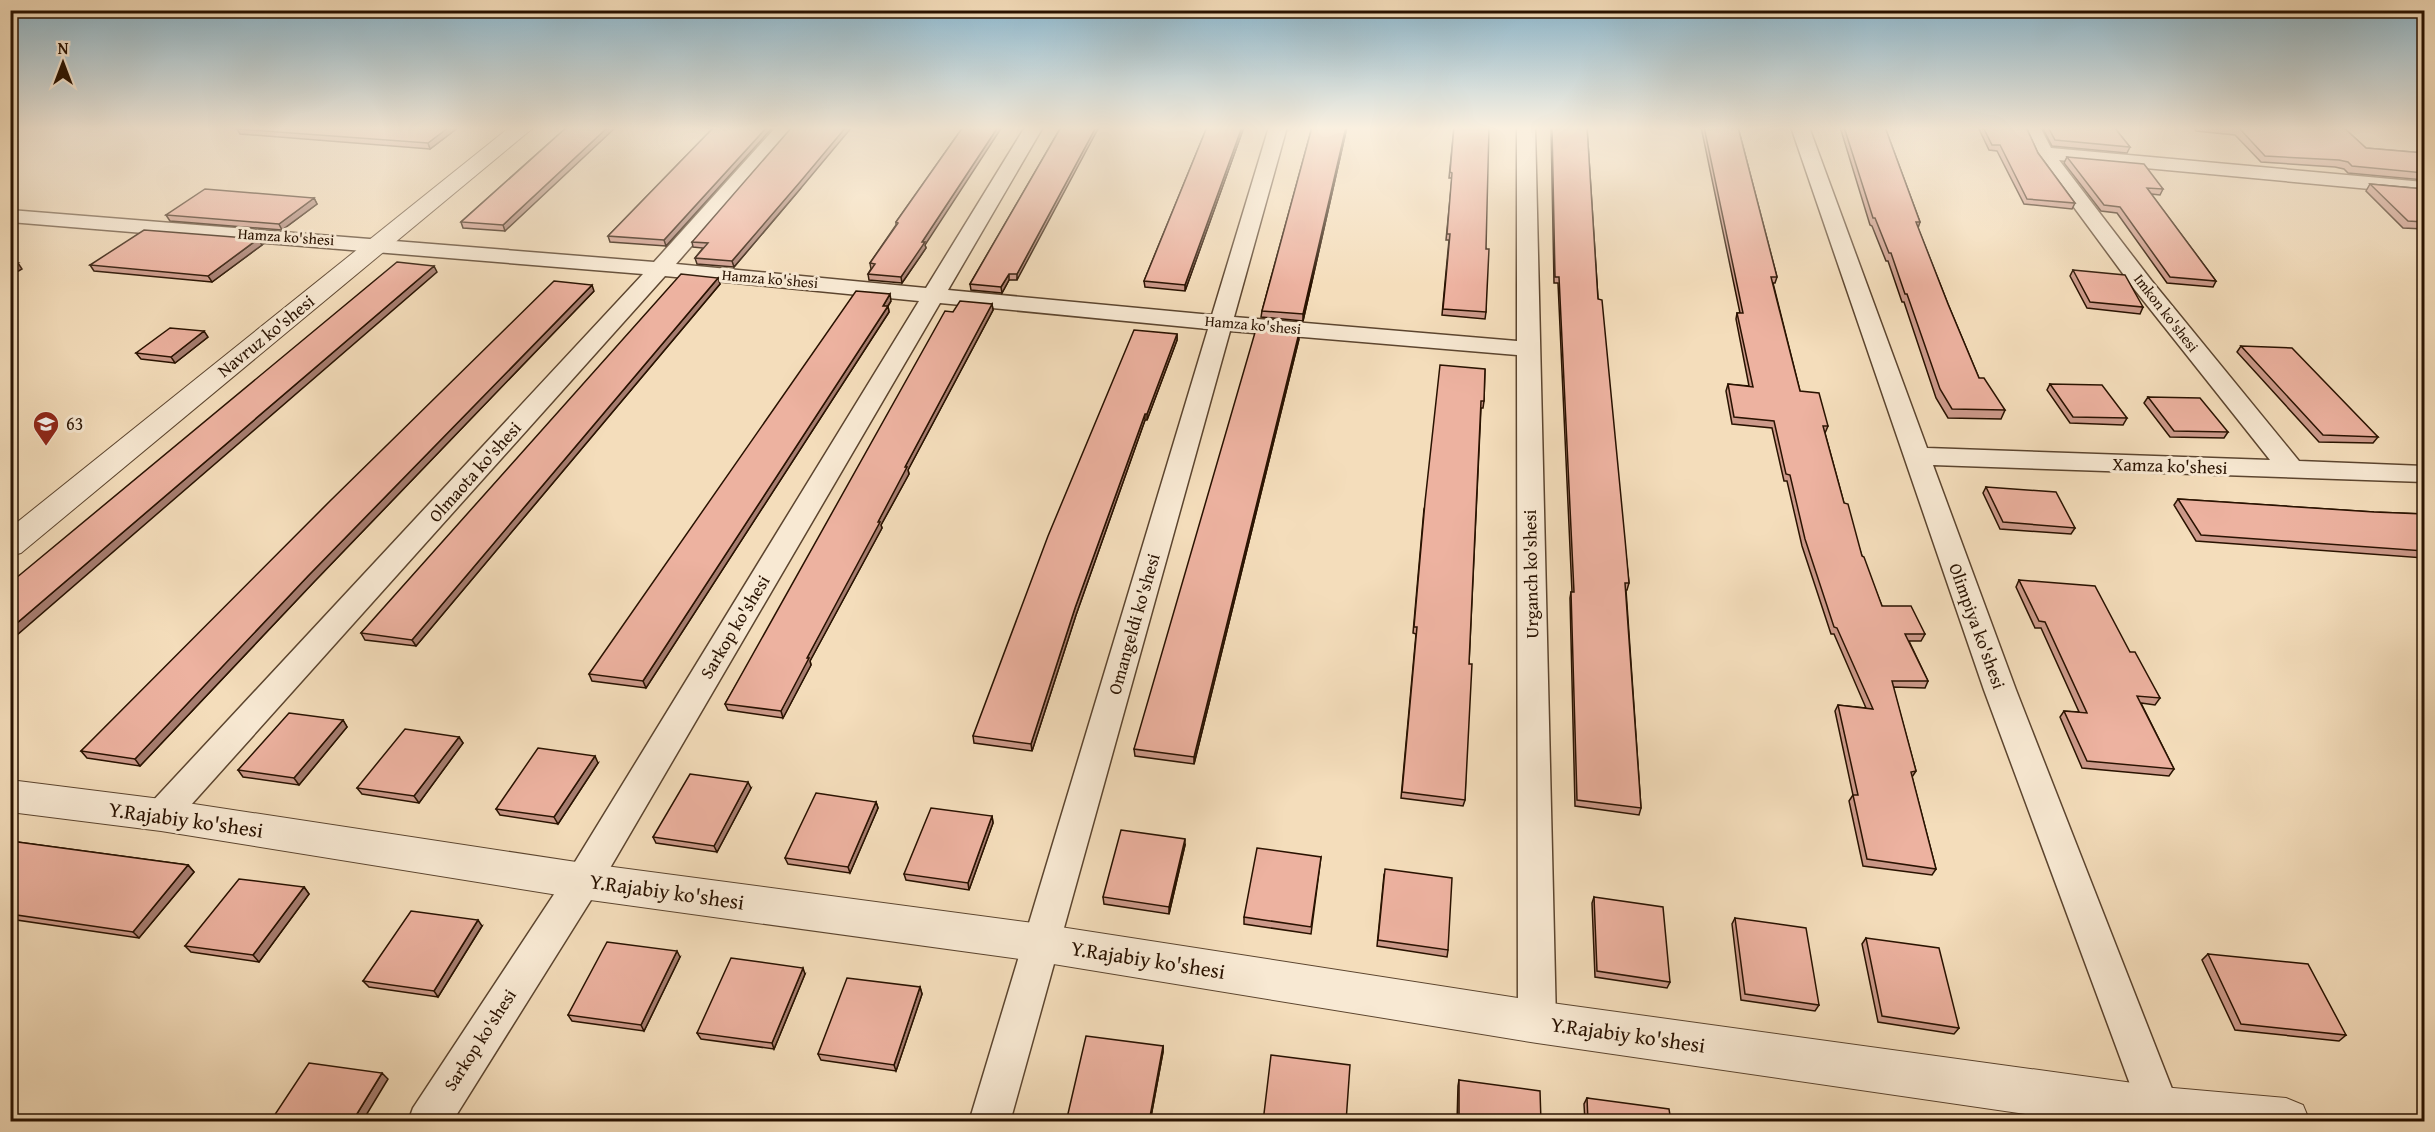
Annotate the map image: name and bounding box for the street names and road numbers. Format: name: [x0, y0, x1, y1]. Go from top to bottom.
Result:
street label: Hamza ko'shesi: [237, 223, 335, 250]
street label: Hamza ko'shesi: [721, 264, 819, 293]
street label: Imkon ko'shesi: [2129, 269, 2204, 356]
street label: Navruz ko'shesi: [211, 288, 320, 383]
street label: Hamza ko'shesi: [1204, 310, 1302, 339]
street label: Olmaota ko'shesi: [422, 415, 527, 528]
street label: Xamza ko'shesi: [2112, 450, 2228, 481]
street label: Urganch ko'shesi: [1516, 509, 1545, 639]
street label: Omangeldi ko'shesi: [1100, 550, 1167, 698]
street label: Olimpiya ko'shesi: [1942, 559, 2013, 693]
street label: Sarkop ko'shesi: [693, 570, 776, 684]
street label: Y.Rajabiy ko'shesi: [107, 793, 265, 846]
street label: Y.Rajabiy ko'shesi: [588, 865, 746, 918]
street label: Y.Rajabiy ko'shesi: [1069, 932, 1227, 987]
street label: Sarkop ko'shesi: [436, 983, 523, 1096]
street label: Y.Rajabiy ko'shesi: [1549, 1008, 1707, 1061]

